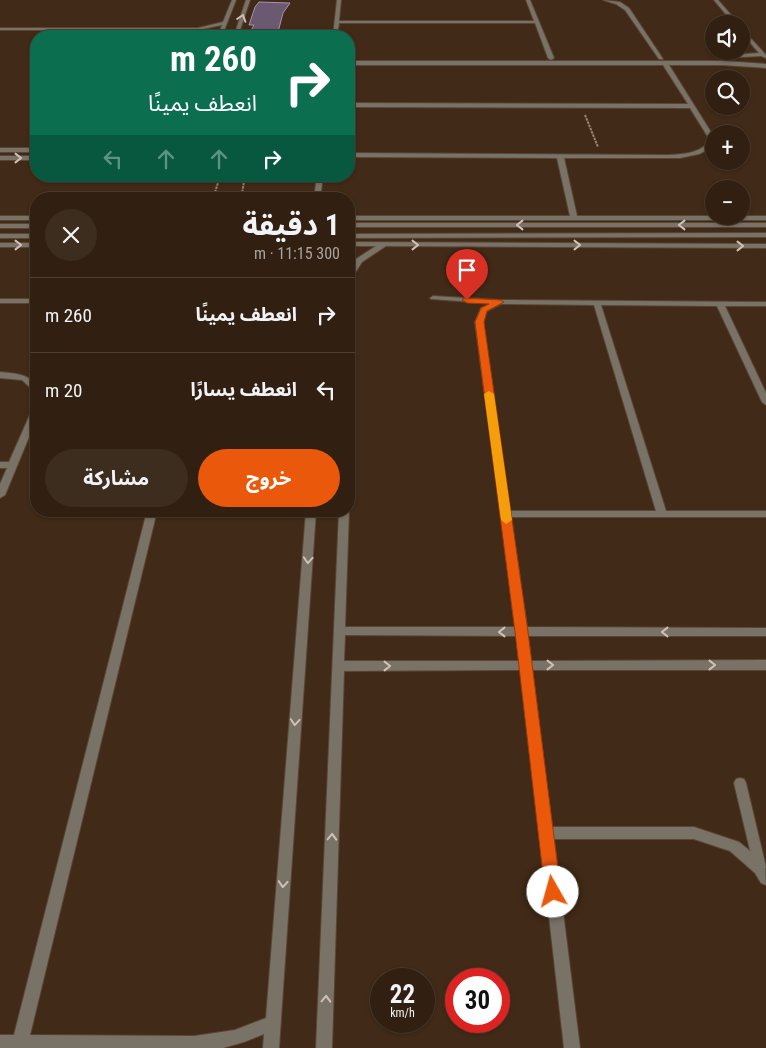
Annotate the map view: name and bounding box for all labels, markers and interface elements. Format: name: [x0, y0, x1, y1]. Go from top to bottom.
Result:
one-way arrow: [236, 14, 246, 23]
map controls: [705, 15, 750, 225]
button: sound: [705, 15, 750, 60]
text: 260 m: [170, 39, 257, 80]
icon: right: [275, 50, 340, 115]
button: search: [705, 70, 750, 115]
text: انعطف يمينًا: [148, 91, 257, 116]
button: +: [705, 125, 750, 170]
icon: left: [99, 145, 127, 173]
icon: ahead: [152, 145, 180, 173]
icon: ahead: [205, 145, 233, 173]
icon: right: [258, 145, 286, 173]
one-way arrow: [14, 153, 22, 163]
button: −: [705, 180, 750, 225]
text: 1 دقيقة: [242, 207, 340, 242]
button: close: [45, 209, 97, 261]
one-way arrow: [516, 220, 524, 230]
one-way arrow: [678, 220, 686, 230]
one-way arrow: [411, 239, 419, 250]
one-way arrow: [14, 240, 22, 250]
one-way arrow: [574, 240, 582, 250]
one-way arrow: [736, 241, 744, 251]
text: 300 m · 11:15: [254, 244, 340, 263]
pin: [446, 249, 488, 300]
icon: arrive: [453, 256, 481, 284]
icon: right: [312, 301, 340, 329]
text: انعطف يمينًا: [195, 303, 297, 326]
text: 260 m: [45, 304, 92, 327]
icon: left: [312, 376, 340, 404]
text: انعطف يسارًا: [191, 378, 297, 401]
text: 20 m: [45, 379, 82, 402]
button: مشاركة: [45, 449, 188, 507]
button: خروج: [198, 449, 340, 507]
one-way arrow: [302, 556, 313, 564]
one-way arrow: [498, 627, 506, 637]
one-way arrow: [661, 627, 668, 637]
one-way arrow: [546, 660, 554, 670]
one-way arrow: [708, 660, 716, 670]
one-way arrow: [384, 661, 391, 671]
one-way arrow: [290, 718, 301, 726]
one-way arrow: [327, 833, 337, 840]
position arrow: [526, 865, 578, 917]
one-way arrow: [278, 880, 289, 888]
speed limit sign: 30: [445, 968, 510, 1033]
text: 22: [390, 980, 415, 1009]
one-way arrow: [321, 995, 332, 1003]
text: km/h: [390, 1006, 415, 1020]

